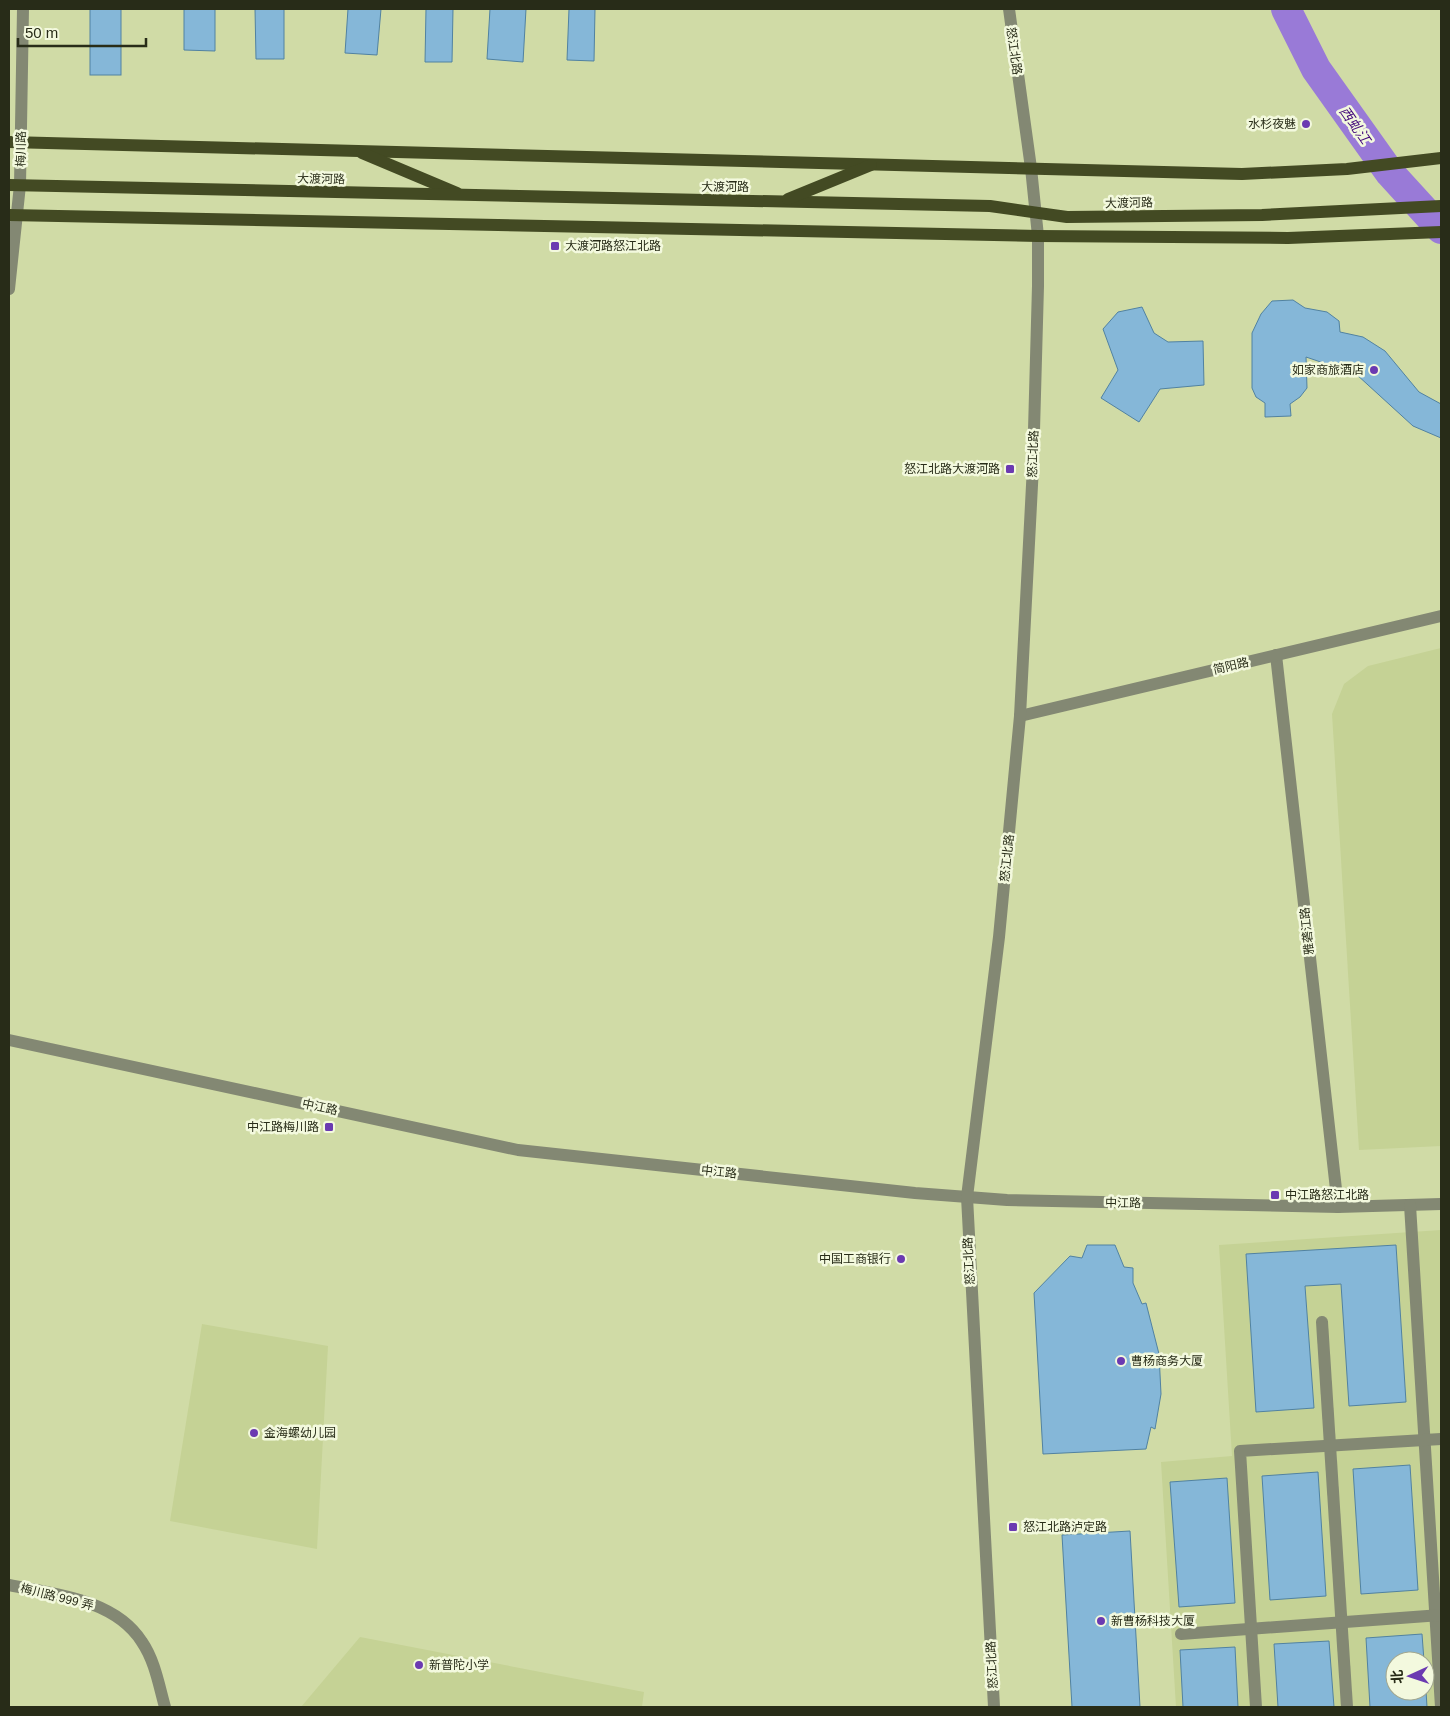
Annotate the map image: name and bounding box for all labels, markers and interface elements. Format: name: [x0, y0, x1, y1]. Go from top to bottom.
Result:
scale bar: [18, 15, 145, 47]
text: 50 m: [25, 24, 58, 41]
street label: 怒江北路: [1004, 26, 1024, 76]
water label: 西虬江: [1336, 103, 1375, 148]
place label: 水杉夜魅: [1248, 117, 1296, 131]
marker: 水杉夜魅: [1300, 118, 1312, 130]
street label: 梅川路: [14, 131, 28, 167]
street label: 大渡河路: [297, 172, 345, 186]
street label: 大渡河路: [701, 180, 749, 194]
street label: 大渡河路: [1105, 196, 1153, 210]
place label: 大渡河路怒江北路: [565, 239, 661, 253]
marker: 大渡河路怒江北路: [549, 240, 561, 252]
place label: 如家商旅酒店: [1292, 363, 1364, 377]
marker: 如家商旅酒店: [1368, 364, 1380, 376]
street label: 怒江北路: [1025, 430, 1041, 478]
place label: 怒江北路大渡河路: [904, 462, 1000, 476]
marker: 怒江北路大渡河路: [1004, 463, 1016, 475]
street label: 简阳路: [1212, 655, 1250, 677]
street label: 怒江北路: [998, 833, 1016, 883]
street label: 雅砻江路: [1298, 906, 1316, 956]
street label: 中江路: [301, 1096, 339, 1118]
place label: 中江路梅川路: [247, 1120, 319, 1134]
marker: 中江路梅川路: [323, 1121, 335, 1133]
street label: 中江路: [700, 1163, 738, 1181]
place label: 中江路怒江北路: [1285, 1188, 1369, 1202]
marker: 中江路怒江北路: [1269, 1189, 1281, 1201]
street label: 中江路: [1105, 1196, 1141, 1210]
street label: 怒江北路: [961, 1237, 977, 1285]
place label: 中国工商银行: [819, 1252, 891, 1266]
marker: 中国工商银行: [895, 1253, 907, 1265]
place label: 曹杨商务大厦: [1131, 1354, 1203, 1368]
marker: 曹杨商务大厦: [1115, 1355, 1127, 1367]
place label: 金海螺幼儿园: [264, 1426, 336, 1440]
marker: 金海螺幼儿园: [248, 1427, 260, 1439]
place label: 怒江北路泸定路: [1023, 1520, 1107, 1534]
marker: 怒江北路泸定路: [1007, 1521, 1019, 1533]
street label: 梅川路 999 弄: [19, 1581, 95, 1613]
place label: 新曹杨科技大厦: [1111, 1614, 1195, 1628]
marker: 新曹杨科技大厦: [1095, 1615, 1107, 1627]
street label: 怒江北路: [984, 1641, 1000, 1689]
north arrow: [1385, 1651, 1435, 1701]
place label: 新普陀小学: [429, 1658, 489, 1672]
marker: 新普陀小学: [413, 1659, 425, 1671]
text: 北: [1389, 1669, 1405, 1684]

